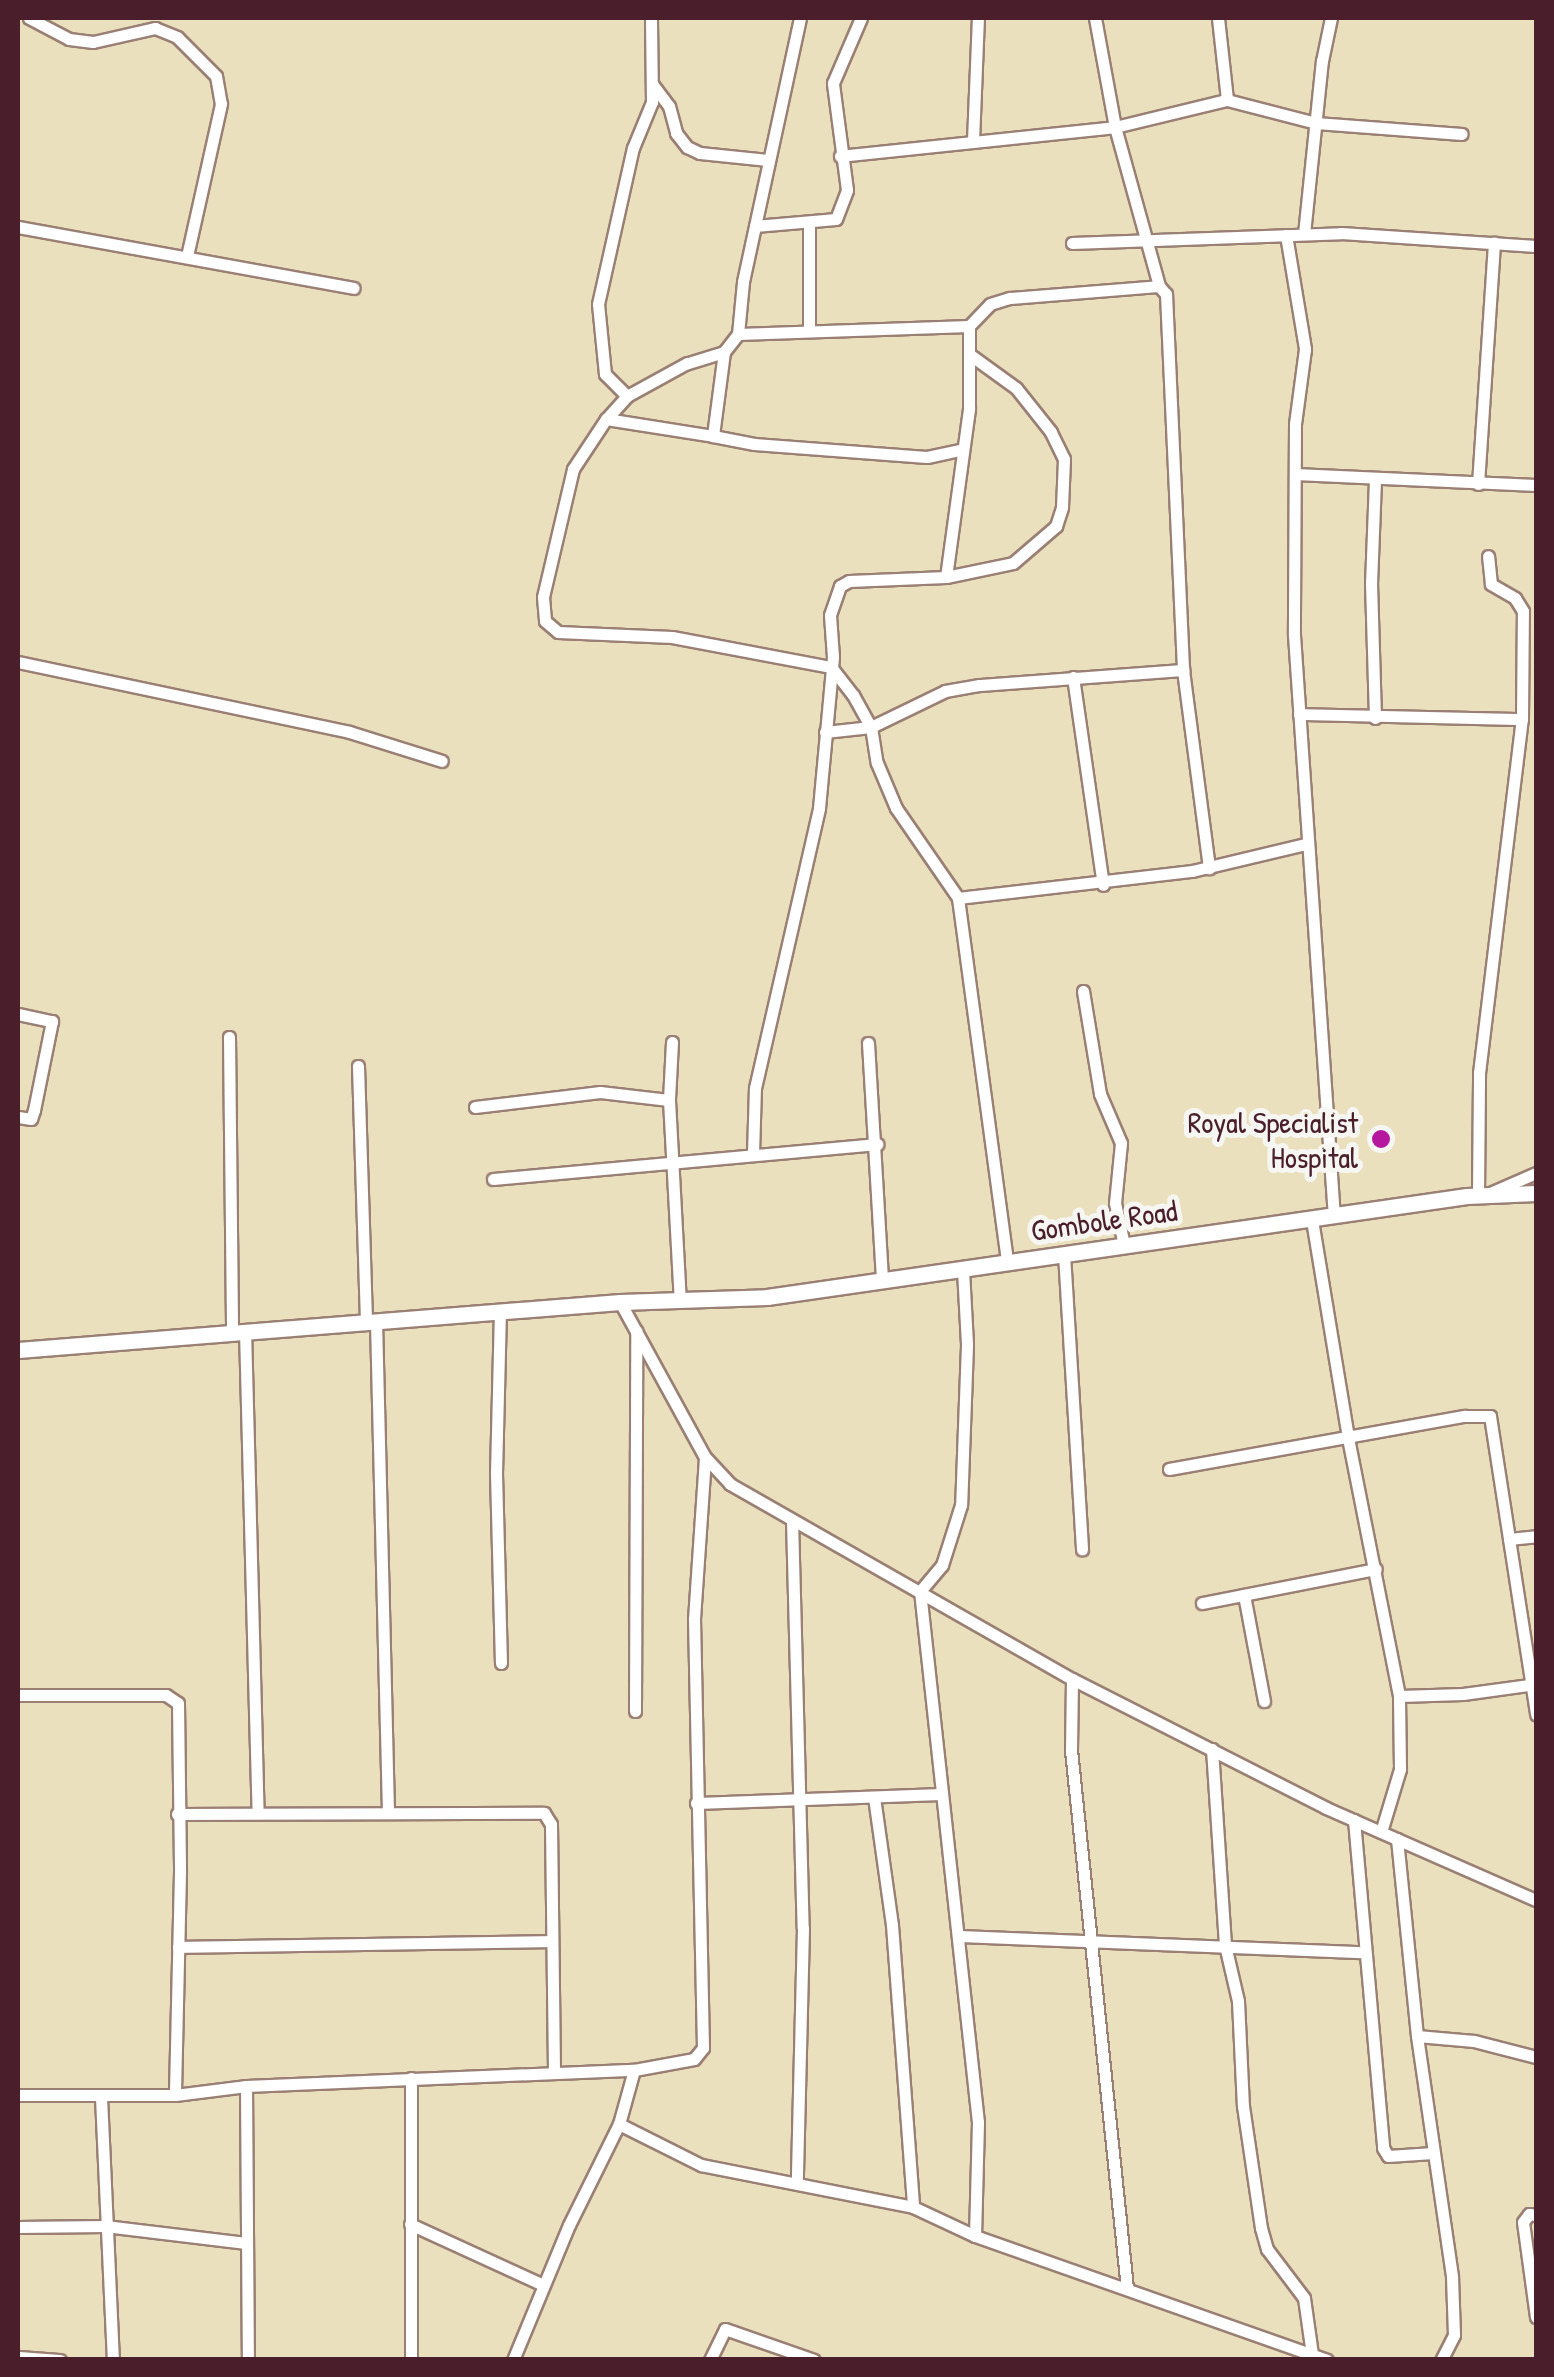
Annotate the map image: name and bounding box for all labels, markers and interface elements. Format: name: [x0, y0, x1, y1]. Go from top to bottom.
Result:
place label: Royal Specialist Hospital: [1188, 1104, 1358, 1174]
marker: Royal Specialist Hospital: [1368, 1126, 1394, 1152]
street label: Gombole Road: [1029, 1192, 1179, 1248]

